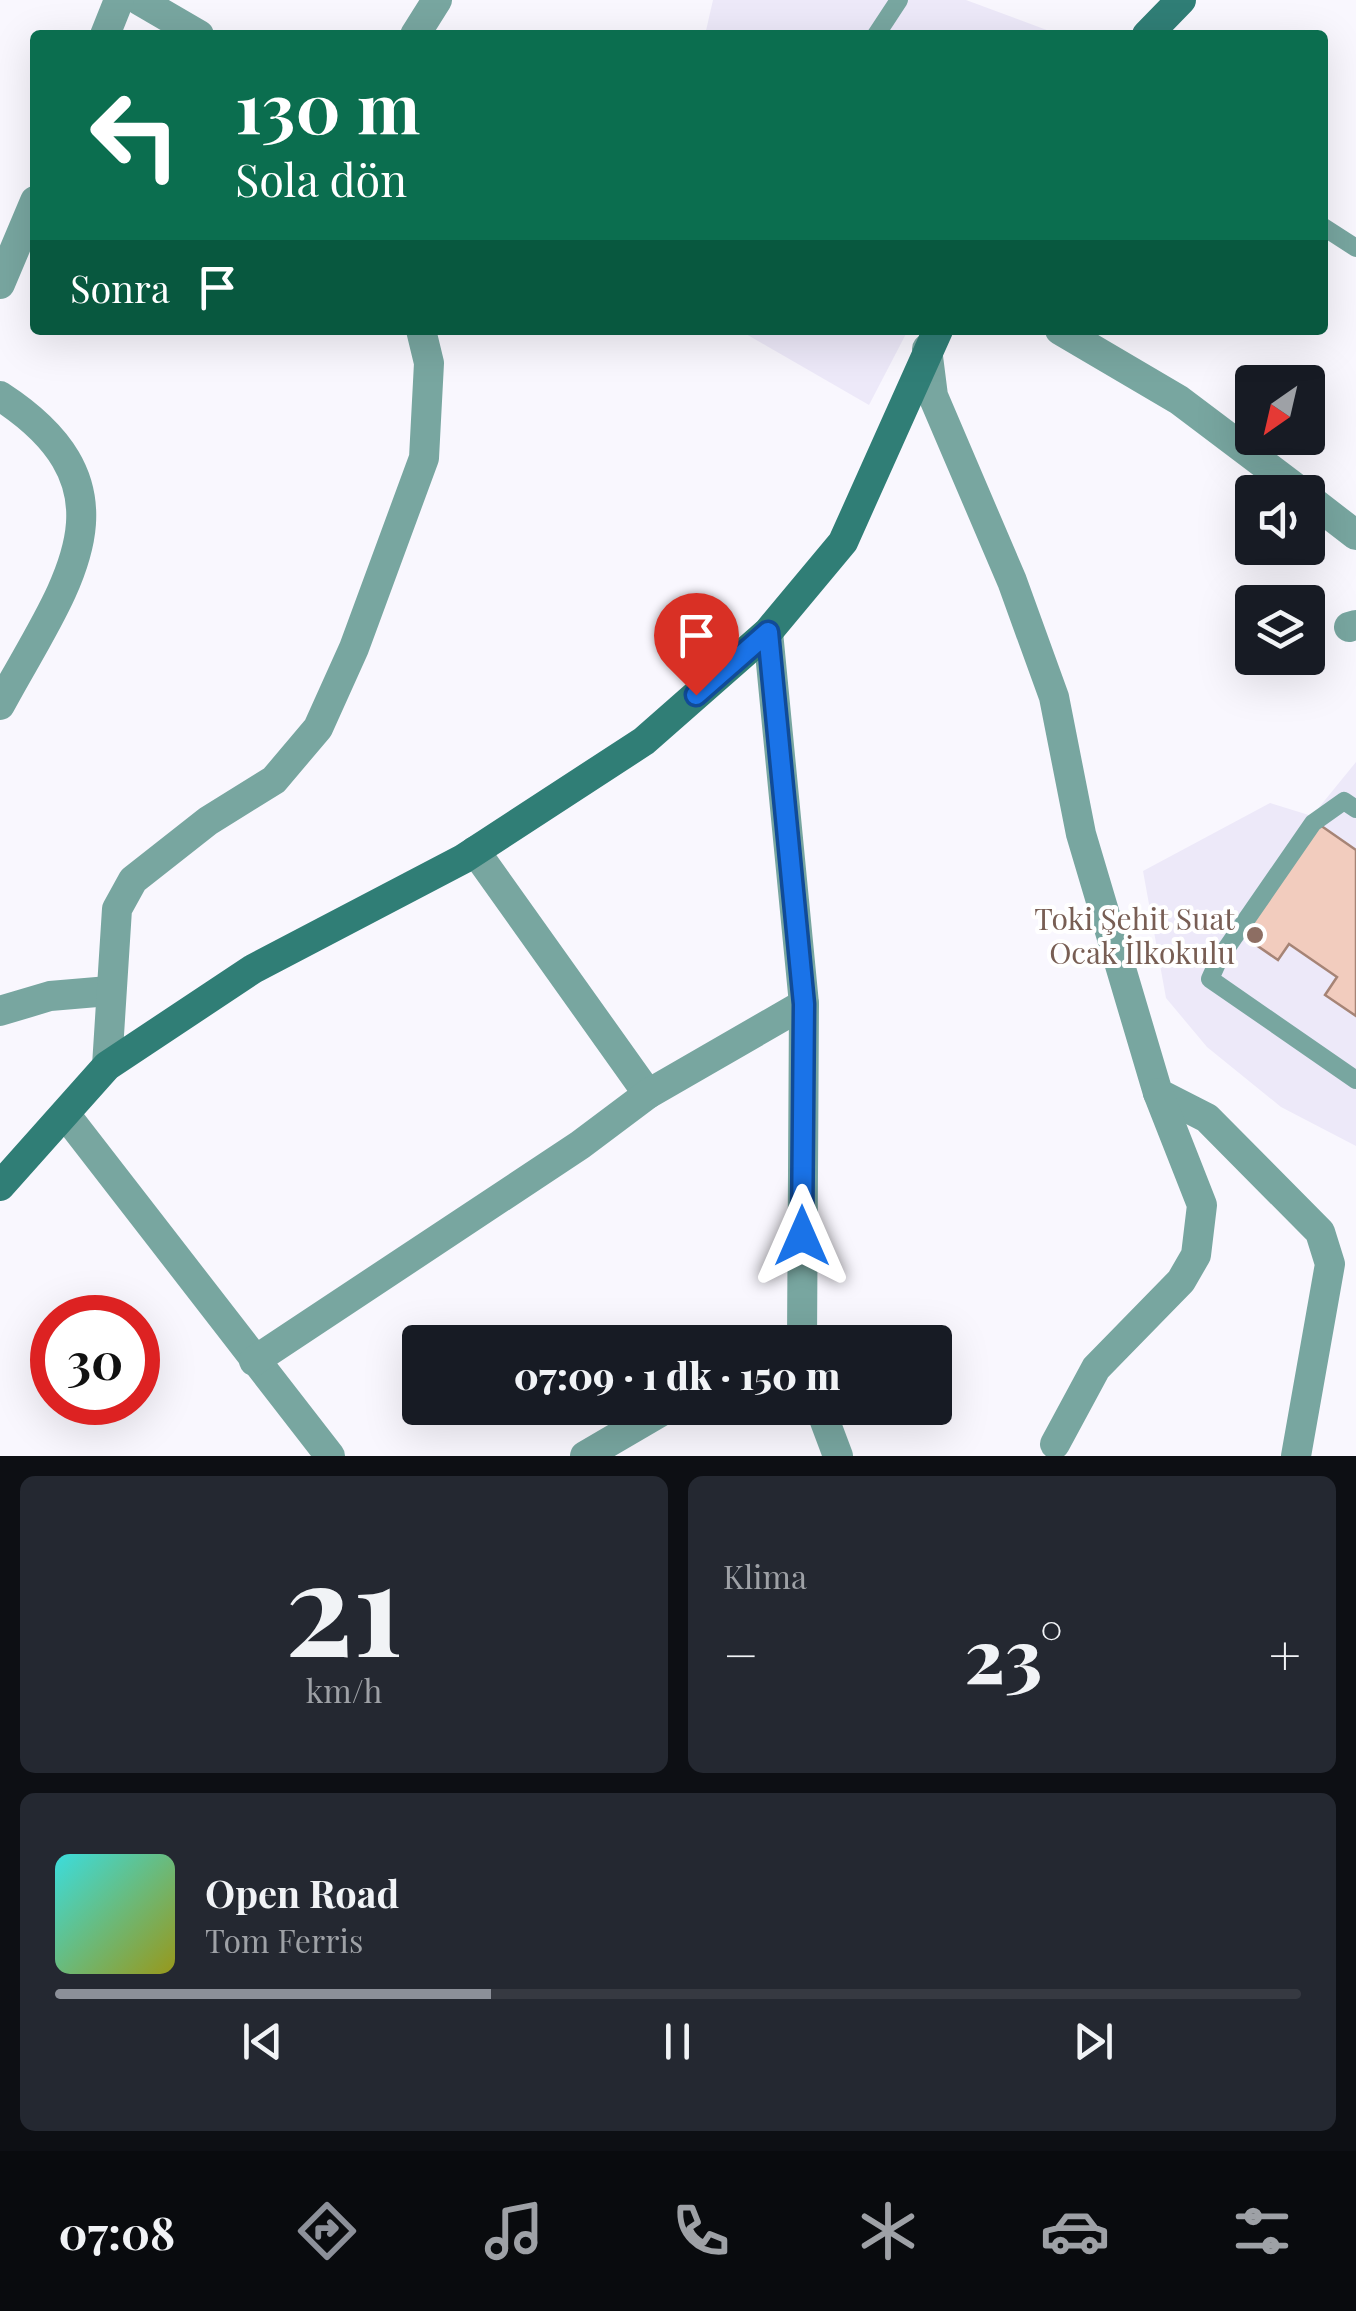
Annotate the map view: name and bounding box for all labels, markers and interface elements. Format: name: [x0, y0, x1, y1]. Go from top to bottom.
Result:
text: 130 m: [235, 58, 420, 152]
icon: left: [70, 70, 200, 200]
text: Sola dön: [235, 148, 407, 208]
icon: arrive: [190, 260, 245, 315]
text: Sonra: [70, 262, 170, 313]
north arrow: [1235, 365, 1325, 455]
map controls: [1235, 365, 1325, 675]
button: sound: [1235, 475, 1325, 565]
button: layers: [1235, 585, 1325, 675]
pin: [654, 593, 739, 696]
icon: arrive: [669, 608, 724, 663]
place label: Toki Şehit Suat Ocak İlkokulu: [1034, 898, 1235, 972]
marker: Toki Şehit Suat Ocak İlkokulu: [1244, 924, 1266, 946]
position arrow: [750, 1184, 854, 1288]
speed limit sign: 30: [30, 1295, 160, 1425]
text: 07:09 · 1 dk · 150 m: [514, 1349, 840, 1400]
text: 21: [285, 1516, 403, 1690]
text: Klima: [723, 1554, 807, 1597]
text: 23°: [964, 1603, 1063, 1703]
text: −: [723, 1616, 759, 1690]
text: +: [1269, 1616, 1301, 1690]
text: km/h: [306, 1668, 382, 1711]
text: Open Road: [205, 1867, 399, 1918]
text: Tom Ferris: [205, 1918, 363, 1961]
icon: previous: [235, 2014, 290, 2069]
icon: pause: [650, 2014, 705, 2069]
icon: next: [1066, 2014, 1121, 2069]
icon: directions: [292, 2196, 362, 2266]
icon: music: [479, 2196, 549, 2266]
icon: phone: [666, 2196, 736, 2266]
icon: climate: [853, 2196, 923, 2266]
icon: car: [1040, 2196, 1110, 2266]
icon: filters: [1227, 2196, 1297, 2266]
text: 07:08: [59, 2201, 175, 2261]

